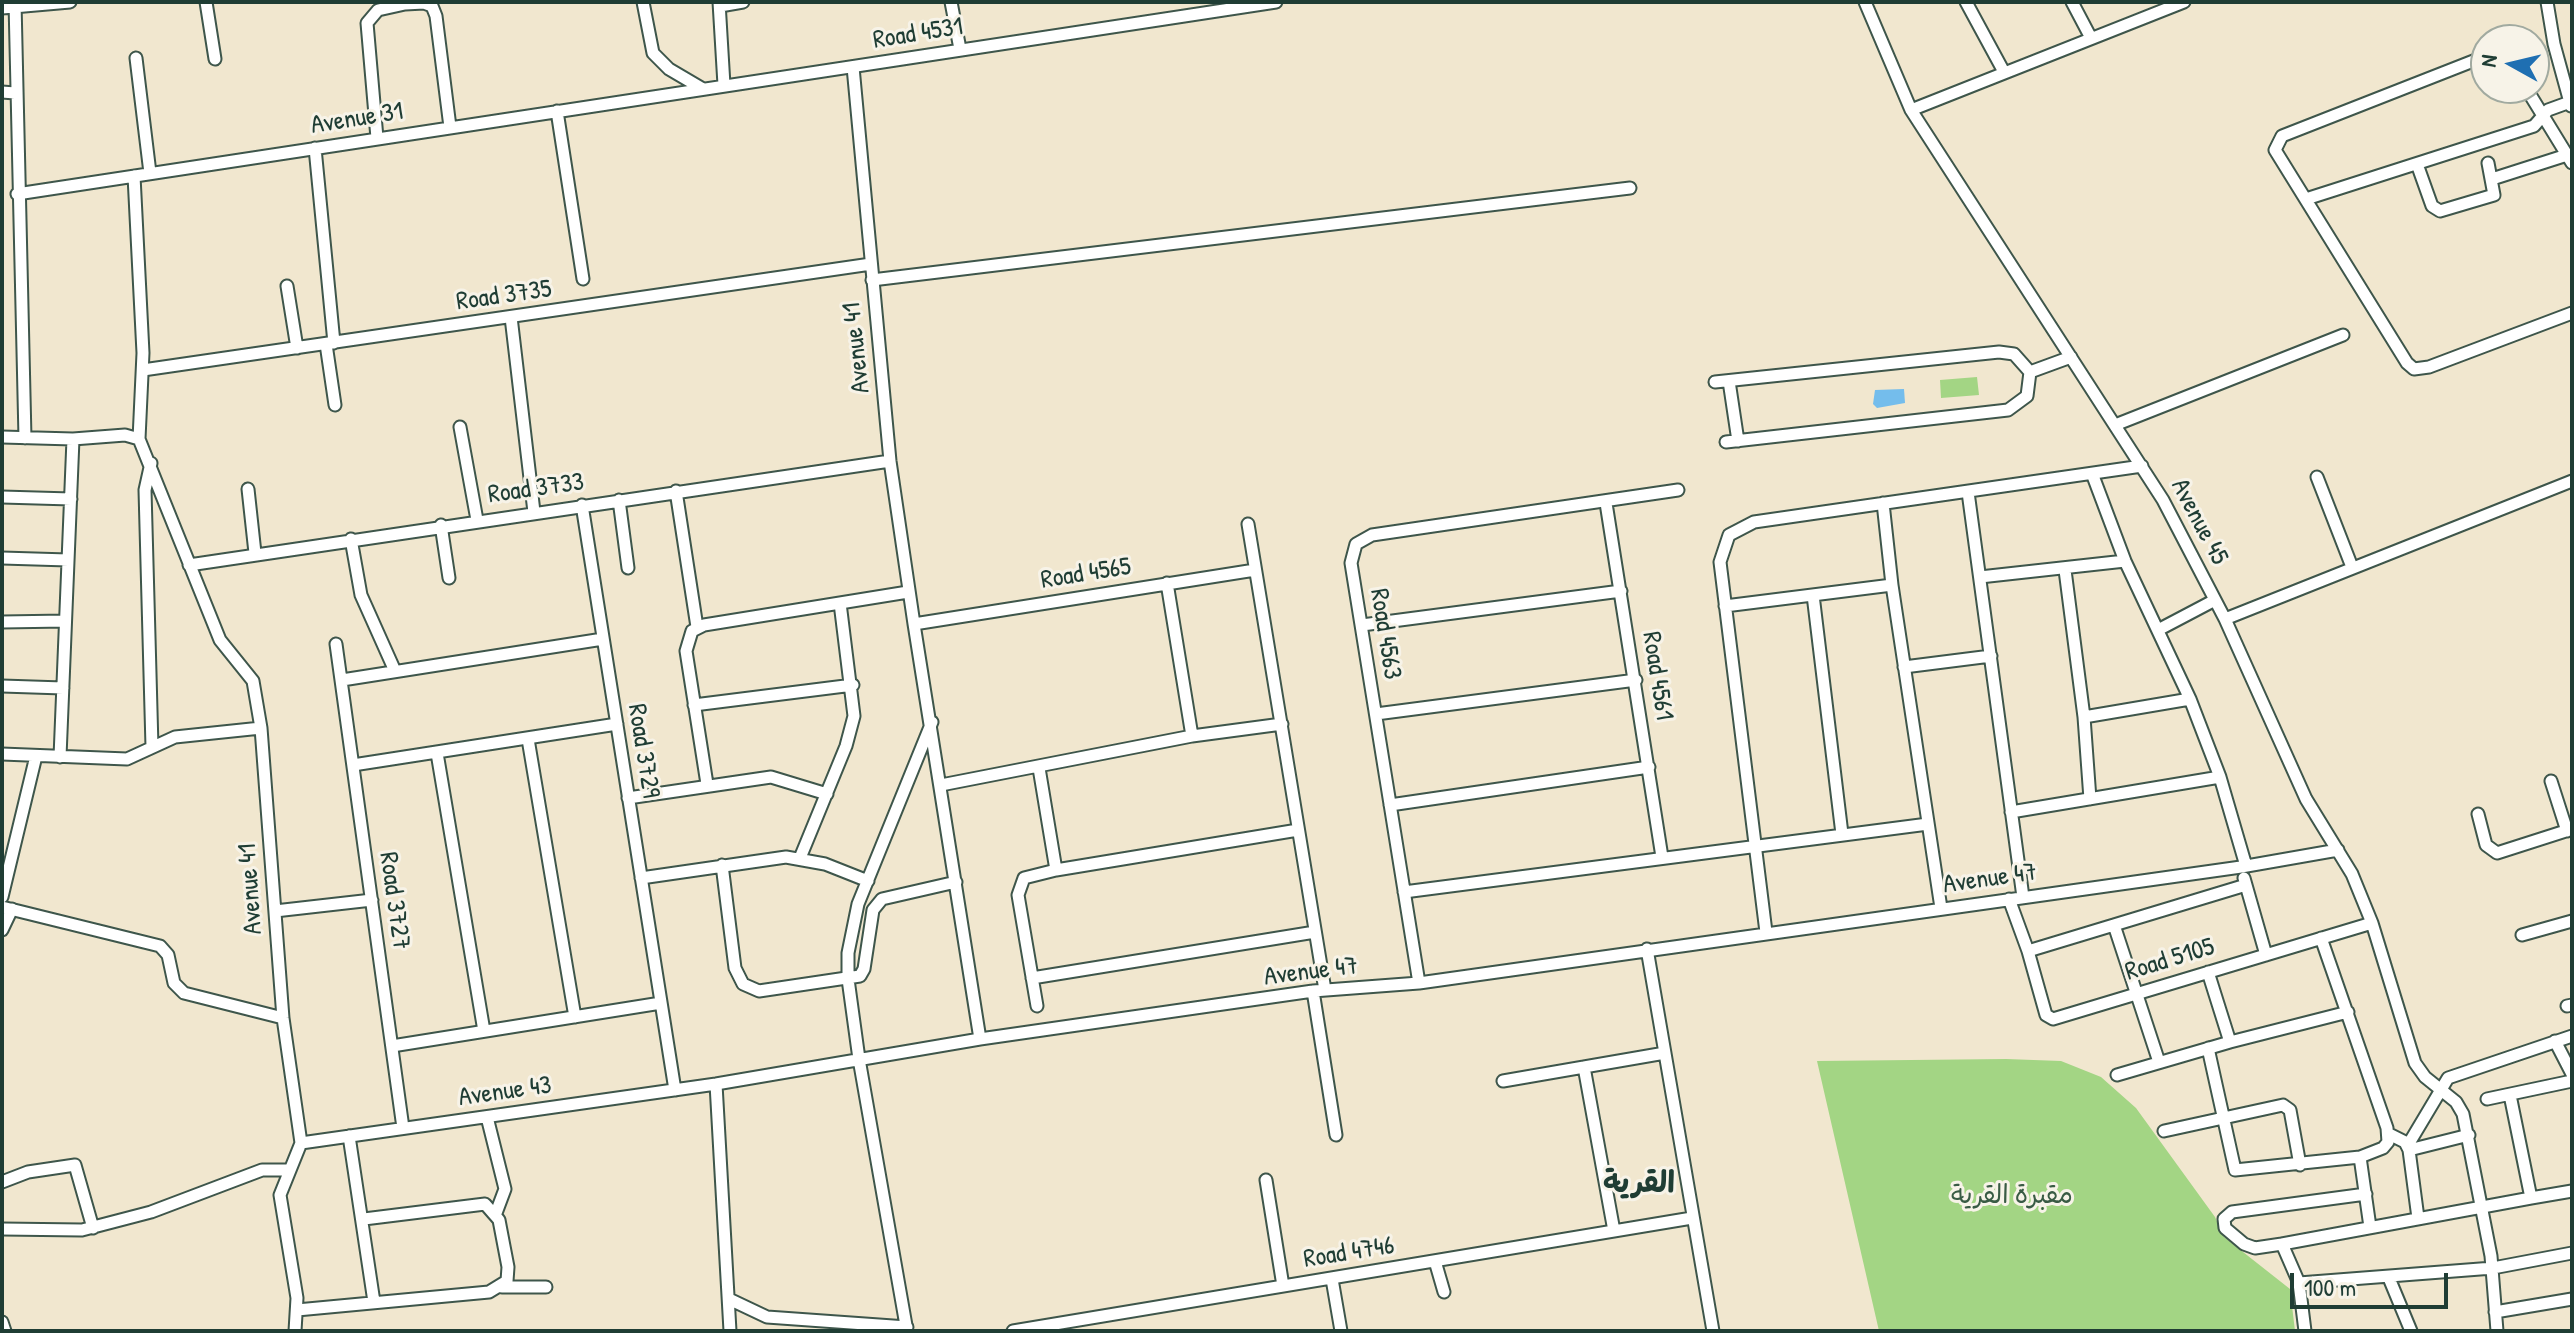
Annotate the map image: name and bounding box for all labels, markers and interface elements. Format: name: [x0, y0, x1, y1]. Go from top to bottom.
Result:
street label: Road 4531: [871, 12, 965, 56]
north arrow: [2470, 24, 2550, 104]
text: N: [2473, 53, 2504, 69]
street label: Avenue 31: [309, 96, 405, 142]
street label: Road 3735: [454, 274, 554, 318]
street label: Avenue 41: [837, 301, 877, 395]
street label: Road 3733: [486, 467, 586, 511]
street label: Avenue 45: [2163, 474, 2235, 570]
street label: Road 4565: [1039, 551, 1133, 597]
street label: Road 4563: [1362, 586, 1408, 682]
street label: Road 4561: [1635, 630, 1679, 722]
street label: Road 3729: [620, 702, 666, 800]
street label: Avenue 41: [232, 842, 270, 936]
street label: Road 3727: [372, 850, 416, 952]
street label: Avenue 47: [1941, 857, 2039, 901]
street label: Road 5105: [2122, 932, 2218, 988]
street label: Avenue 47: [1262, 951, 1360, 993]
street label: Avenue 43: [457, 1070, 553, 1114]
district label: القرية: [1603, 1166, 1675, 1202]
park label: مقبرة القرية: [1951, 1180, 2073, 1212]
street label: Road 4746: [1301, 1230, 1397, 1276]
scale bar: [2294, 1257, 2452, 1307]
text: 100 m: [2304, 1271, 2356, 1303]

